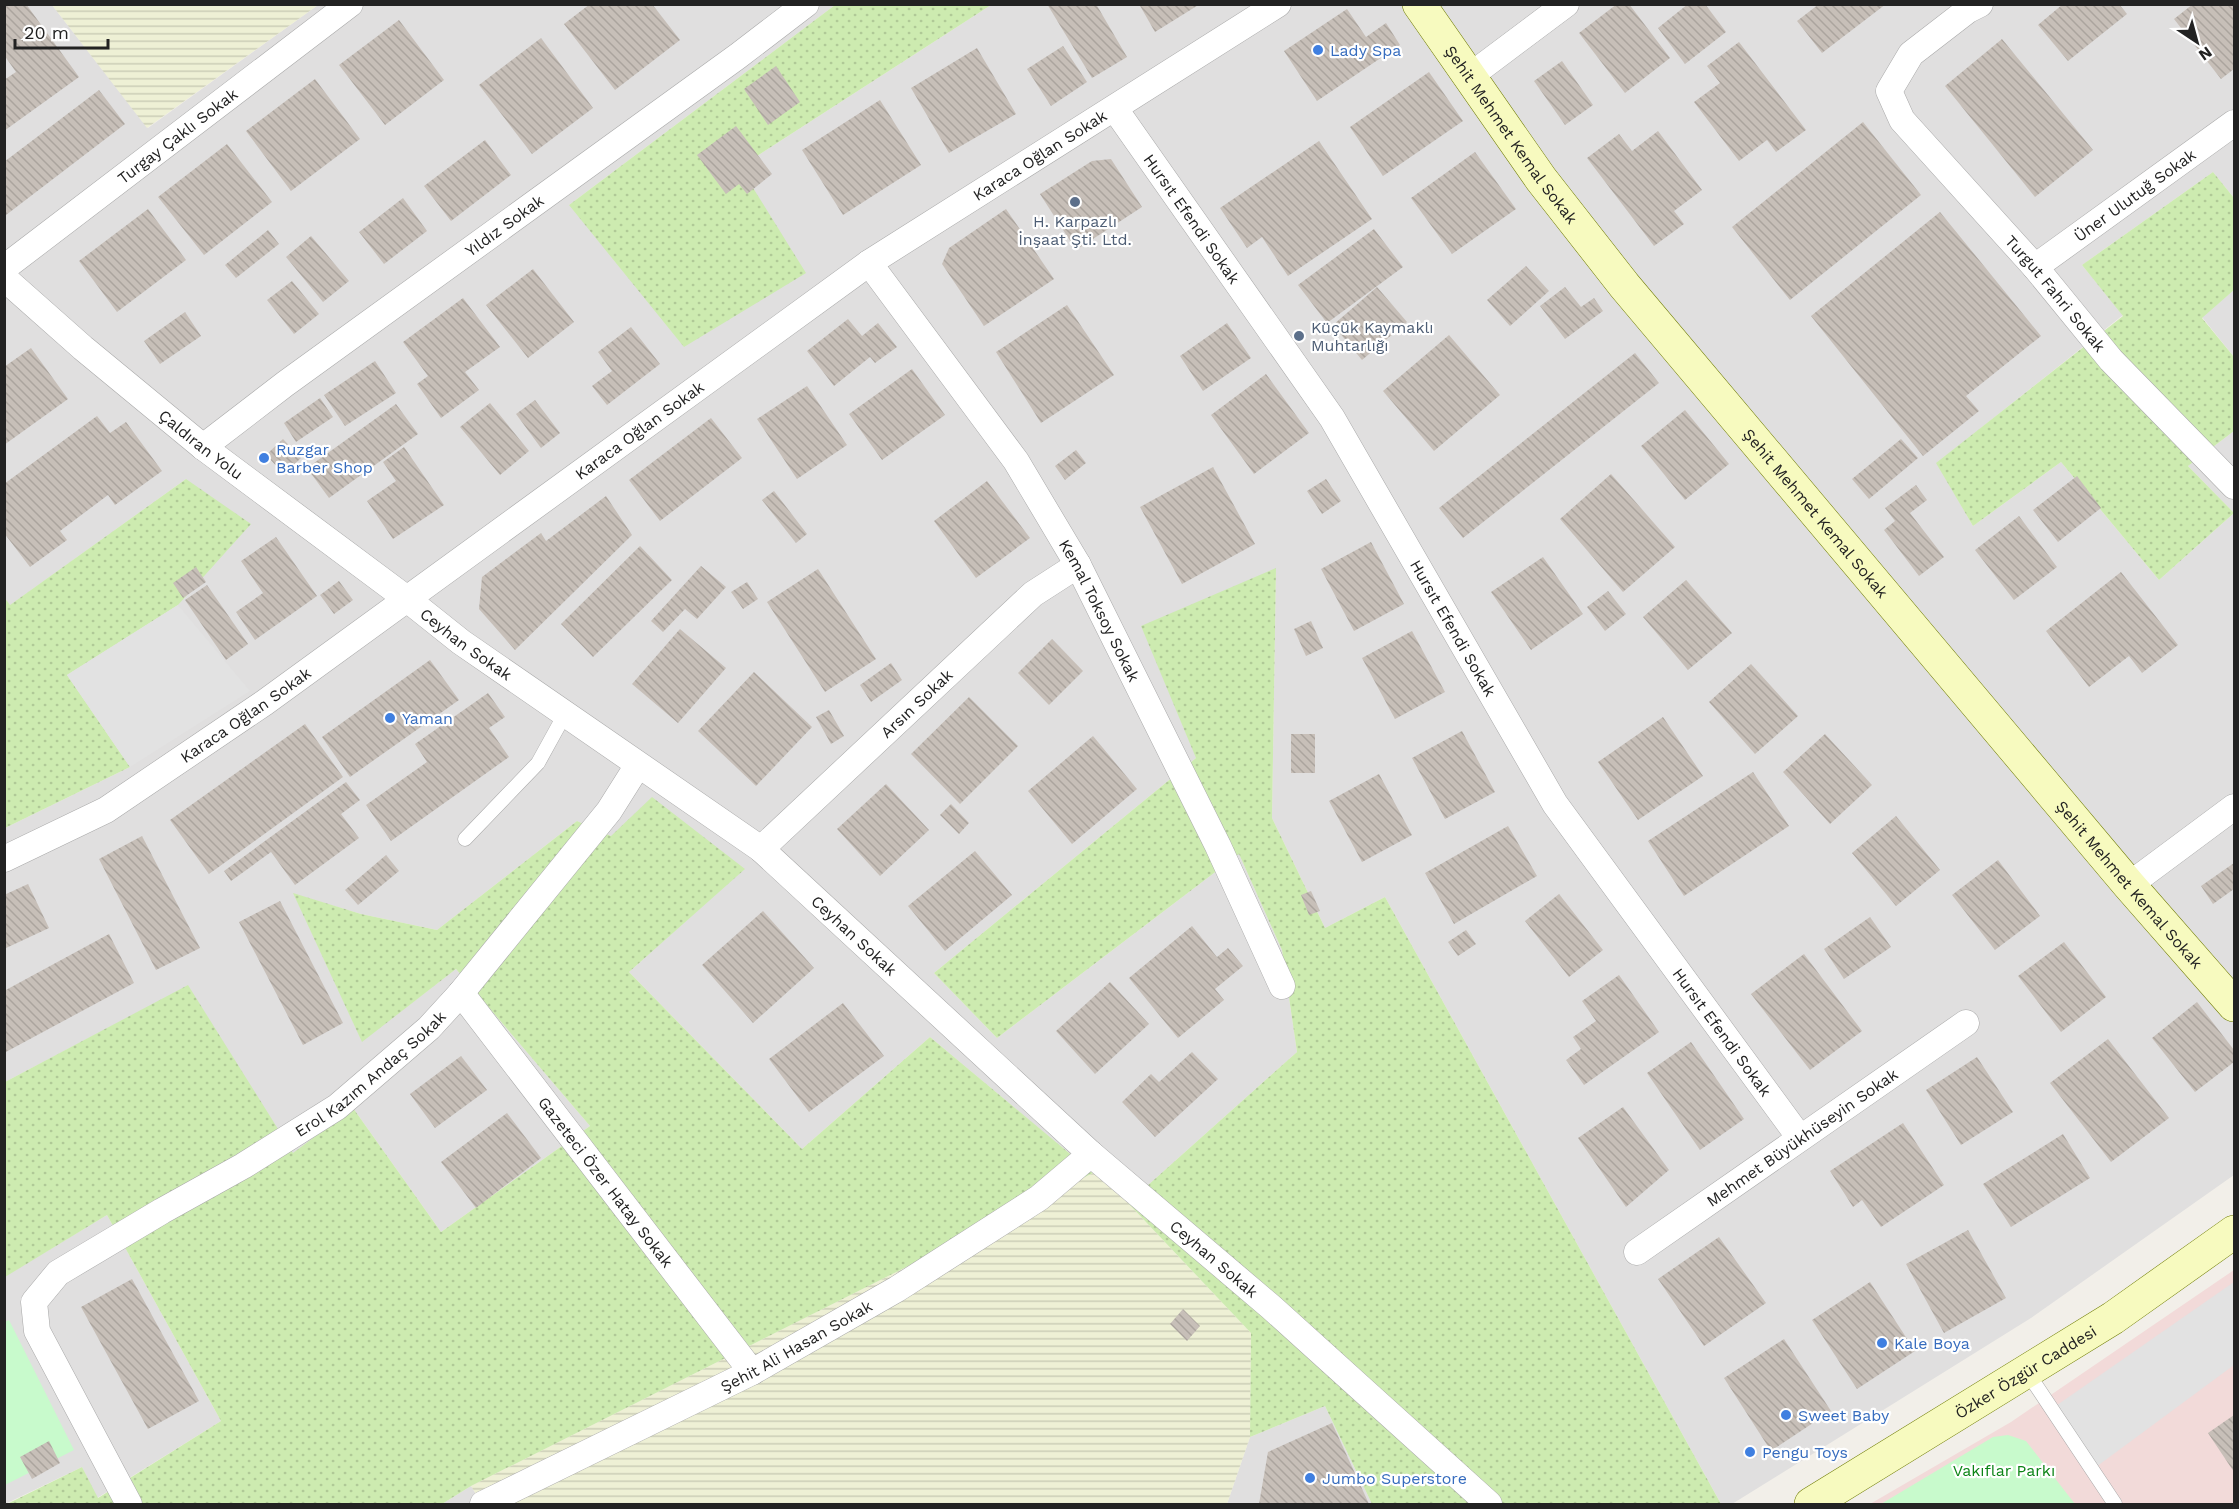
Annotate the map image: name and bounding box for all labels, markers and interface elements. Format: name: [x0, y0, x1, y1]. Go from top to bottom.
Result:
scale bar: [15, 12, 108, 50]
north arrow: [2167, 12, 2227, 72]
text: 20 m: [24, 22, 69, 43]
place label: Lady Spa: [1330, 41, 1401, 60]
street label: Şehit Mehmet Kemal Sokak: [1441, 42, 1582, 228]
marker: Lady Spa: [1311, 43, 1325, 57]
text: N: [2195, 43, 2216, 65]
street label: Turgay Çaklı Sokak: [114, 84, 241, 188]
street label: Karaca Oğlan Sokak: [969, 106, 1110, 205]
street label: Üner Ulutuğ Sokak: [2070, 145, 2199, 246]
street label: Hursıt Efendi Sokak: [1139, 150, 1244, 288]
street label: Yıldız Sokak: [461, 191, 548, 261]
marker: H. Karpazlı İnşaat Şti. Ltd.: [1068, 195, 1082, 209]
place label: H. Karpazlı İnşaat Şti. Ltd.: [1018, 212, 1132, 249]
street label: Turgut Fahri Sokak: [2001, 232, 2109, 356]
place label: Küçük Kaymaklı Muhtarlığı: [1311, 318, 1434, 355]
marker: Küçük Kaymaklı Muhtarlığı: [1292, 329, 1306, 343]
street label: Karaca Oğlan Sokak: [571, 377, 708, 484]
street label: Çaldıran Yolu: [155, 406, 247, 484]
street label: Şehit Mehmet Kemal Sokak: [1739, 425, 1892, 602]
place label: Ruzgar Barber Shop: [276, 440, 373, 477]
marker: Ruzgar Barber Shop: [257, 451, 271, 465]
street label: Kemal Toksoy Sokak: [1055, 536, 1144, 685]
street label: Hursıt Efendi Sokak: [1406, 557, 1500, 700]
street label: Ceyhan Sokak: [416, 604, 516, 684]
street label: Karaca Oğlan Sokak: [177, 663, 315, 767]
street label: Arsın Sokak: [877, 665, 957, 742]
place label: Yaman: [402, 709, 453, 728]
marker: Yaman: [383, 711, 397, 725]
street label: Şehit Mehmet Kemal Sokak: [2052, 797, 2206, 972]
street label: Ceyhan Sokak: [807, 891, 901, 980]
street label: Hursıt Efendi Sokak: [1668, 964, 1775, 1100]
street label: Erol Kazım Andaç Sokak: [292, 1007, 450, 1141]
street label: Mehmet Büyükhüseyin Sokak: [1703, 1064, 1901, 1211]
street label: Gazeteci Özer Hatay Sokak: [534, 1093, 677, 1271]
street label: Ceyhan Sokak: [1166, 1216, 1262, 1302]
street label: Şehit Ali Hasan Sokak: [717, 1296, 876, 1396]
street label: Özker Özgür Caddesi: [1952, 1322, 2100, 1423]
place label: Kale Boya: [1894, 1334, 1970, 1353]
marker: Kale Boya: [1875, 1336, 1889, 1350]
place label: Sweet Baby: [1798, 1406, 1890, 1425]
marker: Sweet Baby: [1779, 1408, 1793, 1422]
place label: Pengu Toys: [1762, 1443, 1848, 1462]
marker: Pengu Toys: [1743, 1445, 1757, 1459]
park label: Vakıflar Parkı: [1953, 1461, 2055, 1480]
place label: Jumbo Superstore: [1322, 1469, 1467, 1488]
marker: Jumbo Superstore: [1303, 1471, 1317, 1485]

